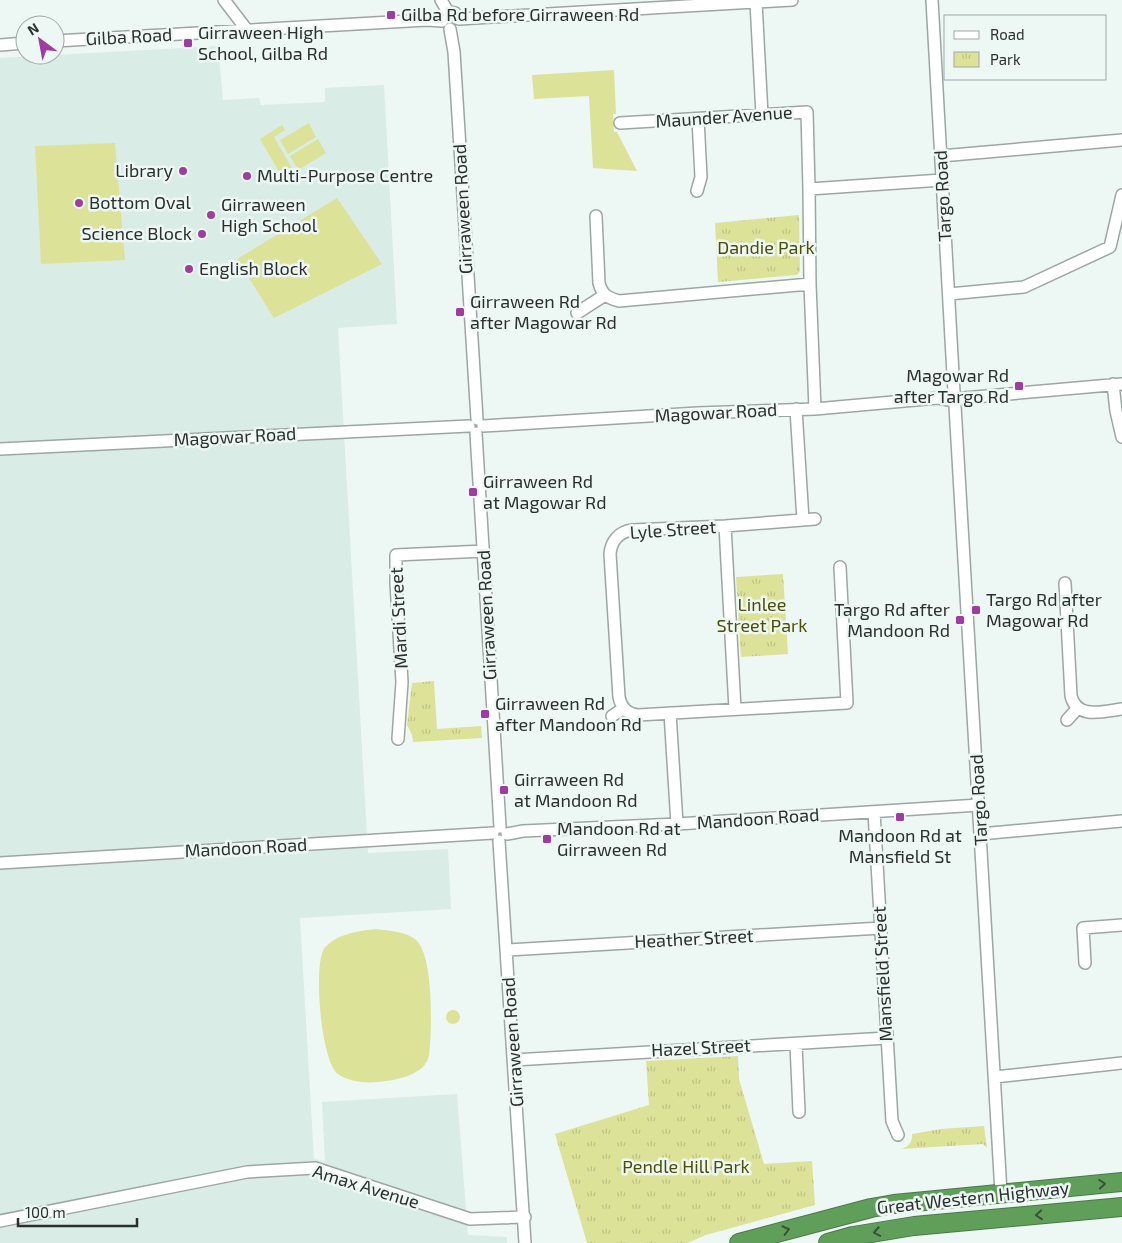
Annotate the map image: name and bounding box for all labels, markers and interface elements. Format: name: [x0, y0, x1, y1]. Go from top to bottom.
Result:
place label: Gilba Rd before Girraween Rd: [401, 3, 639, 25]
marker: Gilba Rd before Girraween Rd: [385, 9, 397, 21]
north arrow: [15, 15, 65, 65]
legend: [944, 15, 1107, 80]
text: N: [24, 19, 42, 38]
place label: Girraween High School, Gilba Rd: [198, 21, 328, 64]
street label: Gilba Road: [85, 23, 173, 49]
text: Road: [990, 25, 1025, 43]
marker: Girraween High School, Gilba Rd: [182, 37, 194, 49]
text: Park: [990, 50, 1021, 68]
street label: Maunder Avenue: [655, 100, 793, 132]
street label: Girraween Road: [448, 144, 476, 275]
street label: Targo Road: [929, 150, 955, 242]
place label: Library: [115, 159, 173, 181]
place label: Multi-Purpose Centre: [257, 164, 433, 186]
marker: Library: [177, 165, 189, 177]
marker: Multi-Purpose Centre: [241, 170, 253, 182]
place label: Bottom Oval: [89, 191, 191, 213]
place label: Girraween High School: [221, 193, 318, 236]
marker: Bottom Oval: [73, 197, 85, 209]
marker: Girraween High School: [205, 209, 217, 221]
place label: Science Block: [81, 222, 192, 244]
marker: Science Block: [196, 228, 208, 240]
park label: Dandie Park: [717, 236, 815, 258]
place label: English Block: [199, 257, 308, 279]
marker: English Block: [183, 263, 195, 275]
place label: Girraween Rd after Magowar Rd: [470, 290, 617, 333]
marker: Girraween Rd after Magowar Rd: [454, 306, 466, 318]
place label: Magowar Rd after Targo Rd: [894, 364, 1009, 407]
marker: Magowar Rd after Targo Rd: [1013, 380, 1025, 392]
street label: Magowar Road: [654, 398, 778, 426]
street label: Magowar Road: [173, 422, 297, 450]
place label: Girraween Rd at Magowar Rd: [483, 470, 607, 513]
marker: Girraween Rd at Magowar Rd: [467, 486, 479, 498]
street label: Lyle Street: [629, 515, 717, 543]
street label: Girraween Road: [472, 550, 500, 681]
street label: Mardi Street: [384, 567, 412, 669]
place label: Targo Rd after Magowar Rd: [986, 588, 1102, 631]
park label: Linlee Street Park: [717, 593, 807, 636]
place label: Targo Rd after Mandoon Rd: [834, 598, 950, 641]
marker: Targo Rd after Magowar Rd: [970, 604, 982, 616]
marker: Targo Rd after Mandoon Rd: [954, 614, 966, 626]
place label: Girraween Rd after Mandoon Rd: [495, 692, 642, 735]
marker: Girraween Rd after Mandoon Rd: [479, 708, 491, 720]
street label: Targo Road: [965, 754, 991, 846]
place label: Girraween Rd at Mandoon Rd: [514, 768, 638, 811]
marker: Girraween Rd at Mandoon Rd: [498, 784, 510, 796]
street label: Mandoon Road: [696, 803, 820, 833]
marker: Mandoon Rd at Mansfield St: [894, 811, 906, 823]
place label: Mandoon Rd at Girraween Rd: [557, 817, 681, 860]
place label: Mandoon Rd at Mansfield St: [838, 824, 962, 867]
street label: Mandoon Road: [184, 833, 308, 861]
marker: Mandoon Rd at Girraween Rd: [541, 833, 553, 845]
street label: Mansfield Street: [867, 906, 897, 1042]
street label: Heather Street: [634, 924, 754, 952]
street label: Girraween Road: [496, 976, 528, 1108]
street label: Hazel Street: [651, 1033, 751, 1061]
park label: Pendle Hill Park: [622, 1155, 750, 1177]
street label: Amax Avenue: [310, 1159, 422, 1213]
street label: Great Western Highway: [876, 1176, 1071, 1218]
one-way arrow: [1098, 1179, 1106, 1190]
scale bar: [18, 1196, 136, 1228]
text: 100 m: [25, 1203, 66, 1221]
one-way arrow: [1034, 1209, 1042, 1220]
one-way arrow: [781, 1226, 789, 1236]
one-way arrow: [873, 1226, 881, 1236]

